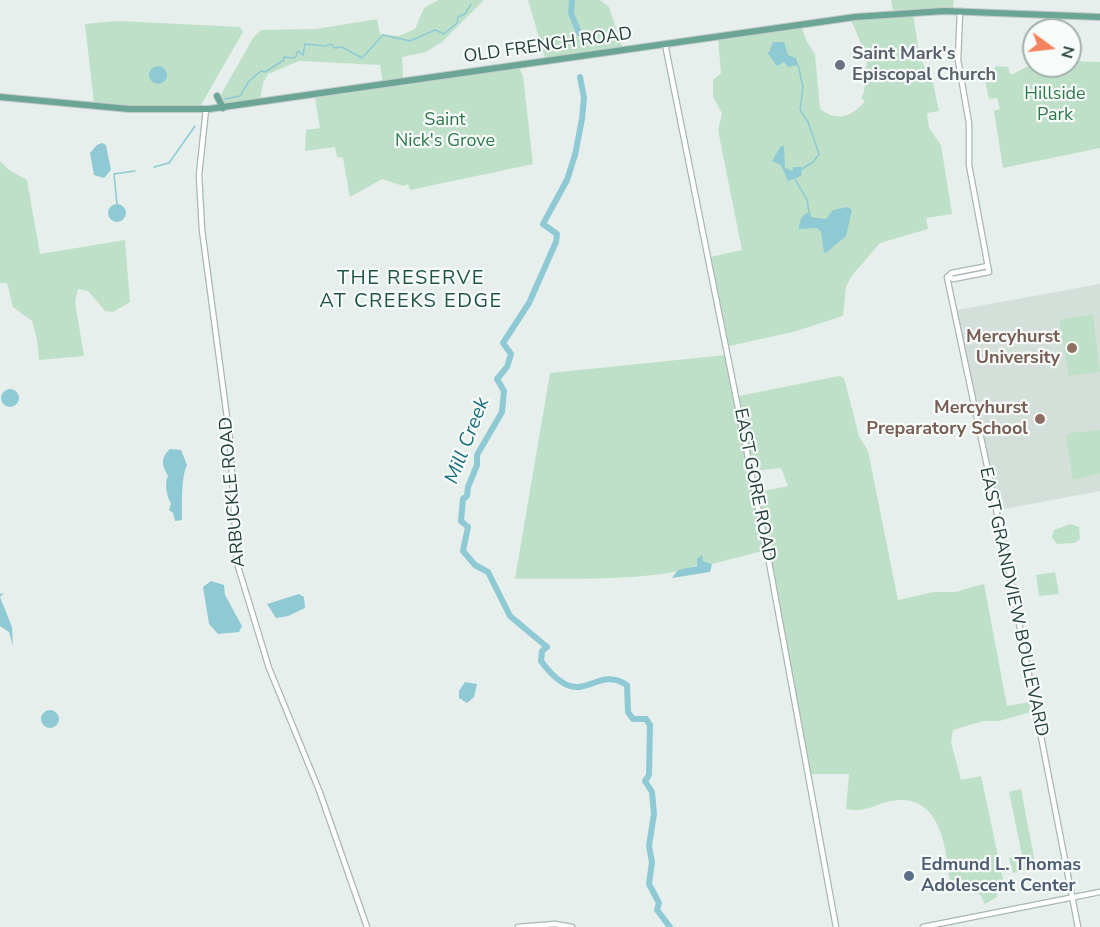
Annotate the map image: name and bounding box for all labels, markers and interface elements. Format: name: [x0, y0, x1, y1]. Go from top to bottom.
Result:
north arrow: [1022, 18, 1082, 78]
street label: OLD FRENCH ROAD: [462, 23, 634, 69]
place label: Saint Mark's Episcopal Church: [852, 44, 996, 86]
text: N: [1055, 44, 1080, 61]
marker: Saint Mark's Episcopal Church: [833, 58, 847, 72]
park label: Hillside Park: [1024, 84, 1086, 127]
park label: Saint Nick's Grove: [395, 110, 495, 152]
district label: THE RESERVE AT CREEKS EDGE: [319, 267, 503, 314]
place label: Mercyhurst University: [966, 327, 1060, 370]
marker: Mercyhurst University: [1065, 341, 1079, 355]
water label: Mill Creek: [441, 394, 495, 488]
place label: Mercyhurst Preparatory School: [866, 398, 1028, 440]
street label: EAST GORE ROAD: [729, 407, 779, 563]
marker: Mercyhurst Preparatory School: [1033, 412, 1047, 426]
street label: ARBUCKLE ROAD: [216, 416, 250, 568]
street label: EAST GRANDVIEW BOULEVARD: [974, 465, 1052, 739]
place label: Edmund L. Thomas Adolescent Center: [921, 855, 1081, 898]
marker: Edmund L. Thomas Adolescent Center: [902, 869, 916, 883]

